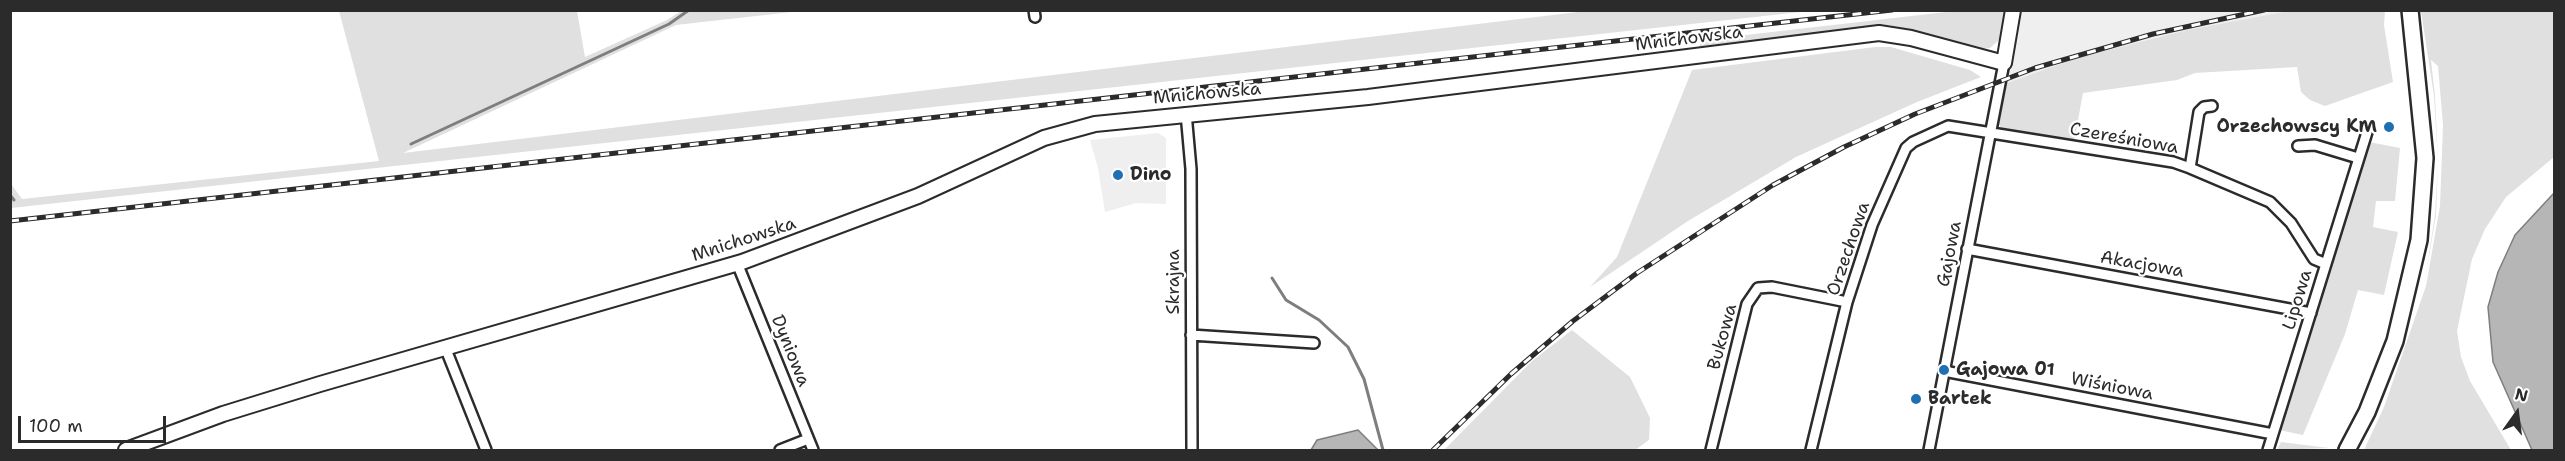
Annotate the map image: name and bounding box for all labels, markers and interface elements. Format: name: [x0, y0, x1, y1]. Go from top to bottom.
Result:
street label: Mnichowska: [1634, 22, 1744, 56]
street label: Mnichowska: [1152, 79, 1262, 109]
place label: Orzechowscy KM: [2216, 116, 2377, 138]
street label: Czereśniowa: [2068, 119, 2180, 159]
marker: Orzechowscy KM: [2382, 120, 2396, 134]
place label: Dino: [1130, 164, 1172, 186]
marker: Dino: [1111, 168, 1125, 182]
street label: Orzechowa: [1823, 199, 1875, 299]
street label: Mnichowska: [689, 213, 799, 267]
street label: Gajowa: [1933, 219, 1967, 289]
street label: Akacjowa: [2098, 247, 2186, 283]
street label: Skrajna: [1163, 249, 1185, 315]
street label: Lipowa: [2279, 267, 2317, 333]
street label: Bukowa: [1704, 302, 1742, 372]
street label: Dyniowa: [766, 312, 814, 390]
place label: Gajowa 01: [1956, 359, 2055, 381]
marker: Gajowa 01: [1937, 363, 1951, 377]
street label: Wiśniowa: [2069, 368, 2155, 406]
north arrow: [2487, 383, 2547, 443]
text: N: [2513, 383, 2530, 407]
place label: Bartek: [1928, 388, 1992, 410]
marker: Bartek: [1909, 392, 1923, 406]
scale bar: [21, 404, 170, 442]
text: 100 m: [29, 414, 83, 438]

